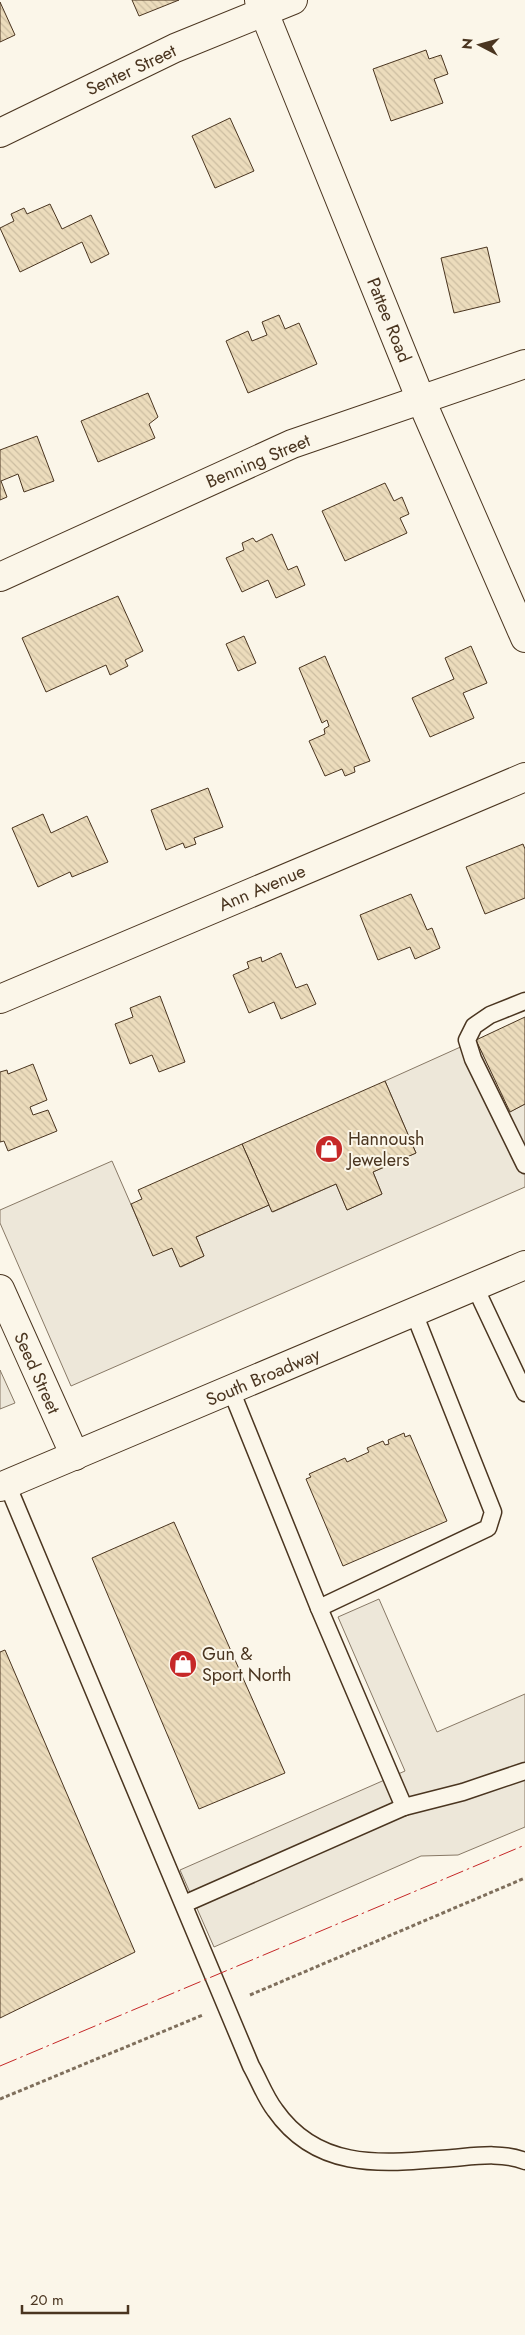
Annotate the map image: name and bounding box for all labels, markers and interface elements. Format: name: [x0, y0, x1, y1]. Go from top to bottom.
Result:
north arrow: [455, 20, 505, 70]
street label: Senter Street: [82, 37, 181, 102]
text: N: [457, 37, 478, 50]
street label: Pattee Road: [360, 274, 418, 366]
street label: Benning Street: [202, 427, 315, 495]
street label: Ann Avenue: [214, 858, 310, 918]
place label: Hannoush Jewelers: [346, 1126, 424, 1173]
shop icon: Hannoush Jewelers: [314, 1134, 344, 1164]
street label: Seed Street: [7, 1328, 67, 1419]
street label: South Broadway: [202, 1341, 324, 1413]
place label: Gun & Sport North: [202, 1641, 292, 1688]
shop icon: Gun & Sport North: [168, 1649, 198, 1679]
scale bar: [22, 2282, 129, 2314]
text: 20 m: [30, 2289, 64, 2311]

